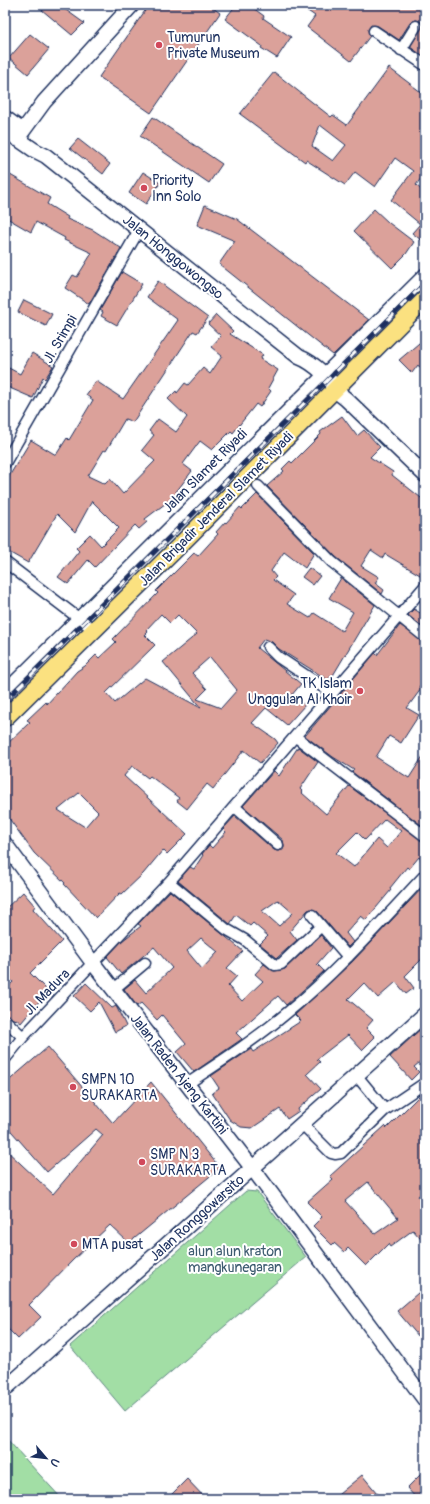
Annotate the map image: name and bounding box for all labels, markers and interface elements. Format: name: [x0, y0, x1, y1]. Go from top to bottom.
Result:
place label: Tumurun Private Museum: [167, 29, 260, 62]
marker: Tumurun Private Museum: [154, 40, 164, 50]
place label: Priority Inn Solo: [152, 172, 202, 205]
marker: Priority Inn Solo: [139, 183, 149, 193]
street label: Jalan Honggowongso: [119, 211, 227, 303]
street label: Jl. Srimpi: [39, 311, 81, 366]
street label: Jalan Slamet Riyadi: [159, 425, 251, 517]
street label: Jalan Brigadir Jenderal Slamet Riyadi: [135, 428, 297, 590]
place label: TK Islam Unggulan Al Khoir: [248, 675, 352, 708]
marker: TK Islam Unggulan Al Khoir: [355, 686, 365, 696]
street label: Jl. Madura: [21, 965, 73, 1019]
street label: Jalan Raden Ajeng Kartini: [127, 1010, 232, 1138]
place label: SMPN 10 SURAKARTA: [81, 1071, 158, 1104]
marker: SMPN 10 SURAKARTA: [68, 1082, 78, 1092]
place label: SMP N 3 SURAKARTA: [150, 1146, 227, 1179]
marker: SMP N 3 SURAKARTA: [137, 1157, 147, 1167]
street label: Jalan Ronggowarsito: [146, 1171, 248, 1265]
place label: MTA pusat: [82, 1236, 144, 1253]
marker: MTA pusat: [69, 1239, 79, 1249]
park label: alun alun kraton mangkunegaran: [188, 1243, 282, 1276]
north arrow: [26, 1438, 66, 1478]
text: U: [47, 1456, 62, 1469]

